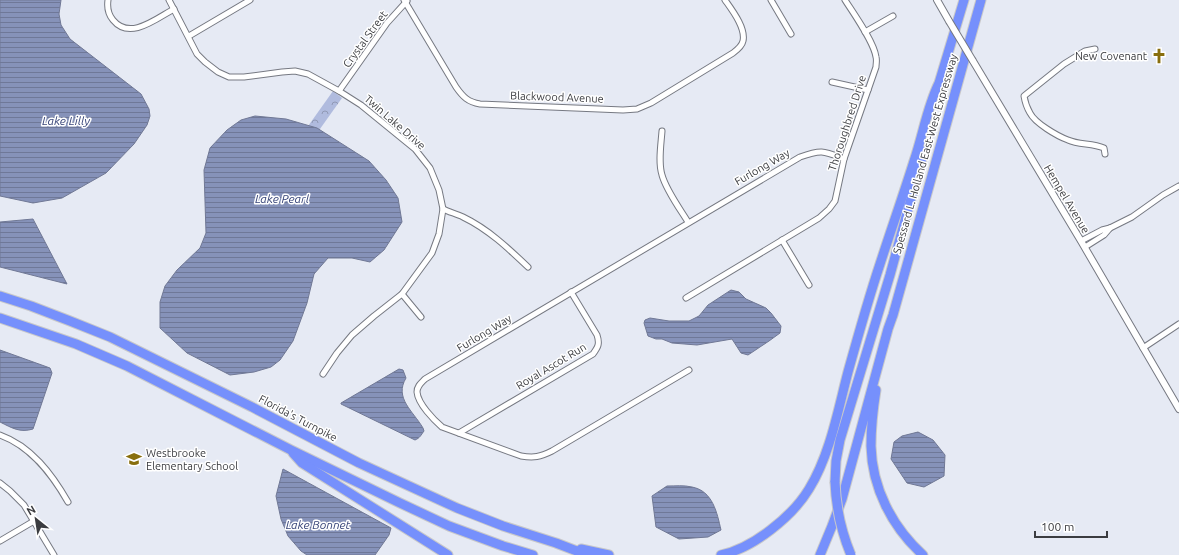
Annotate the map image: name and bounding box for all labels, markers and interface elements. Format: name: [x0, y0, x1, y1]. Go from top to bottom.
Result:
street label: Crystal Street: [340, 8, 390, 70]
church icon: New Covenant: [1150, 47, 1168, 65]
place label: New Covenant: [1075, 50, 1148, 62]
street label: Spessard L. Holland East-West Expressway: [891, 52, 960, 255]
street label: Thoroughbred Drive: [826, 74, 868, 172]
street label: Blackwood Avenue: [510, 89, 604, 105]
street label: Twin Lake Drive: [362, 92, 428, 152]
water label: Lake Lilly: [42, 114, 90, 127]
street label: Furlong Way: [732, 146, 792, 188]
street label: Hempel Avenue: [1042, 162, 1092, 236]
water label: Lake Pearl: [255, 192, 310, 205]
street label: Furlong Way: [455, 312, 514, 354]
street label: Royal Ascot Run: [514, 340, 588, 392]
street label: Florida's Turnpike: [257, 392, 339, 444]
place label: Westbrooke Elementary School: [146, 447, 238, 472]
school or university icon: Westbrooke Elementary School: [125, 450, 143, 468]
north arrow: [16, 499, 56, 539]
text: N: [24, 503, 38, 518]
scale bar: [1035, 513, 1107, 539]
water label: Lake Bonnet: [286, 518, 351, 531]
text: 100 m: [1041, 520, 1074, 533]

